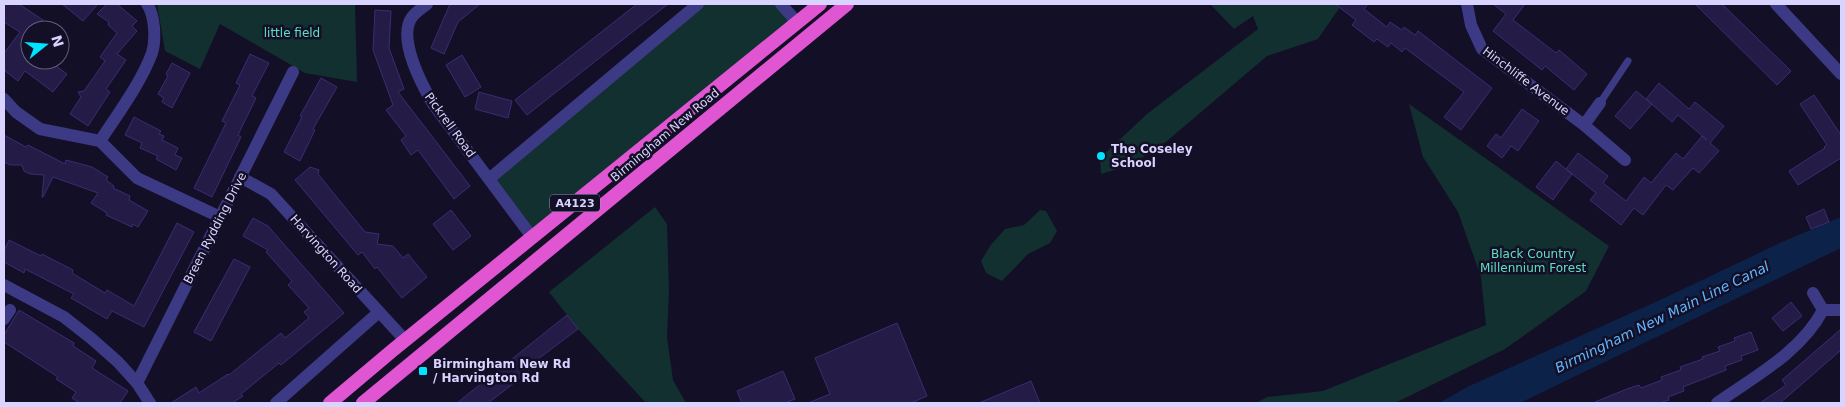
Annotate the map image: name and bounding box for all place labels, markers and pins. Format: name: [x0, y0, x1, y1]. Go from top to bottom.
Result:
place label: The Coseley School: [1111, 142, 1193, 170]
marker: The Coseley School: [1095, 150, 1107, 162]
place label: Birmingham New Rd / Harvington Rd: [433, 357, 571, 385]
marker: Birmingham New Rd / Harvington Rd: [417, 365, 429, 377]

